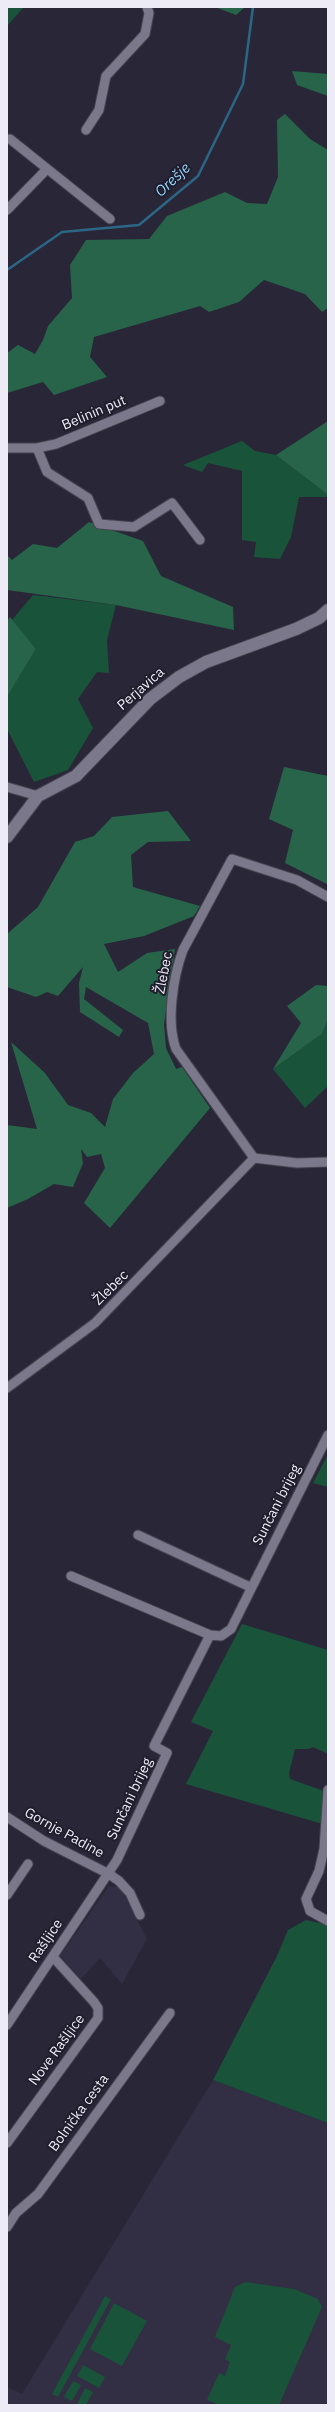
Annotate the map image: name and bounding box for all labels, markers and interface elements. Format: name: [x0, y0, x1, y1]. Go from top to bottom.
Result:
water label: Orešje: [152, 159, 194, 201]
street label: Belinin put: [59, 392, 129, 434]
street label: Perjavica: [114, 664, 168, 714]
street label: Žlebec: [152, 951, 176, 995]
street label: Žlebec: [90, 1267, 132, 1309]
street label: Sunčani brijeg: [249, 1462, 305, 1548]
street label: Sunčani brijeg: [104, 1755, 156, 1843]
street label: Gornje Padine: [21, 1804, 107, 1862]
street label: Rašljice: [25, 1916, 67, 1966]
street label: Nove Rašljice: [26, 2011, 88, 2089]
street label: Bolnička cesta: [45, 2071, 113, 2155]

